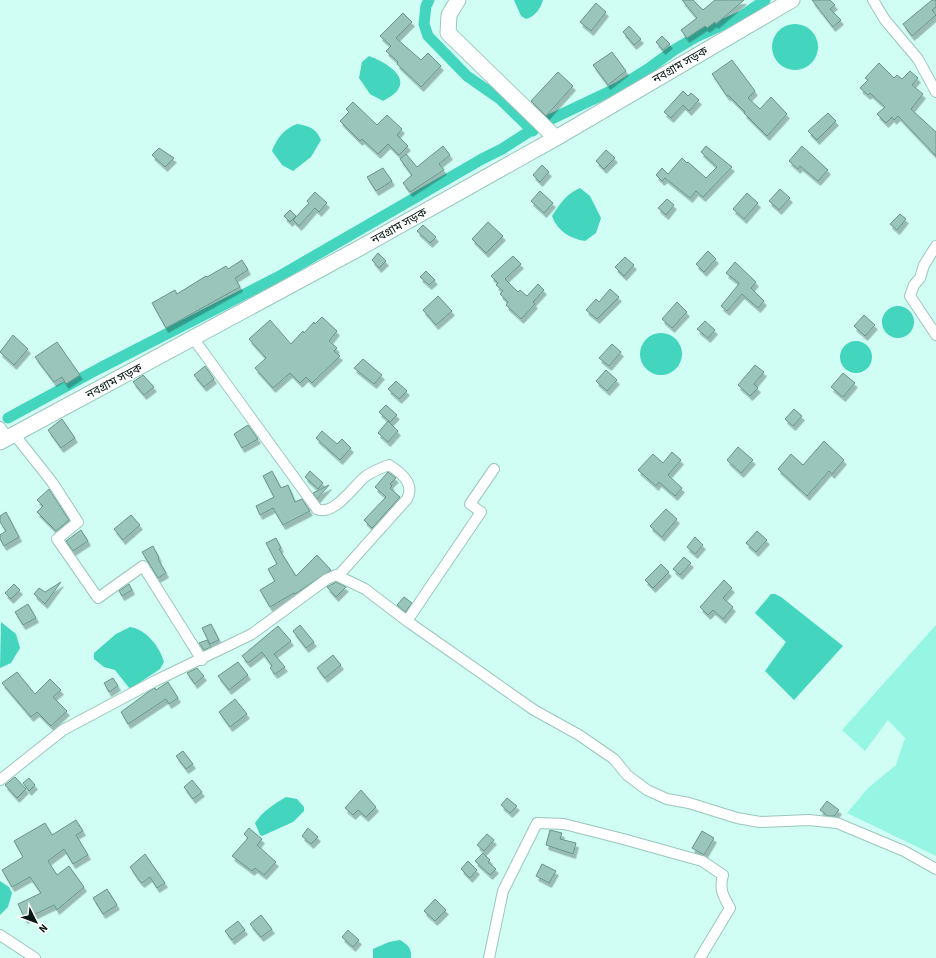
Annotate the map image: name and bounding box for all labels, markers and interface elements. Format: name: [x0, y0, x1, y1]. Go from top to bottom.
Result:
street label: নবগ্রাম সড়ক: [649, 43, 711, 89]
street label: নবগ্রাম সড়ক: [367, 204, 430, 249]
street label: নবগ্রাম সড়ক: [82, 359, 146, 404]
north arrow: [16, 902, 56, 942]
text: N: [35, 921, 51, 936]

